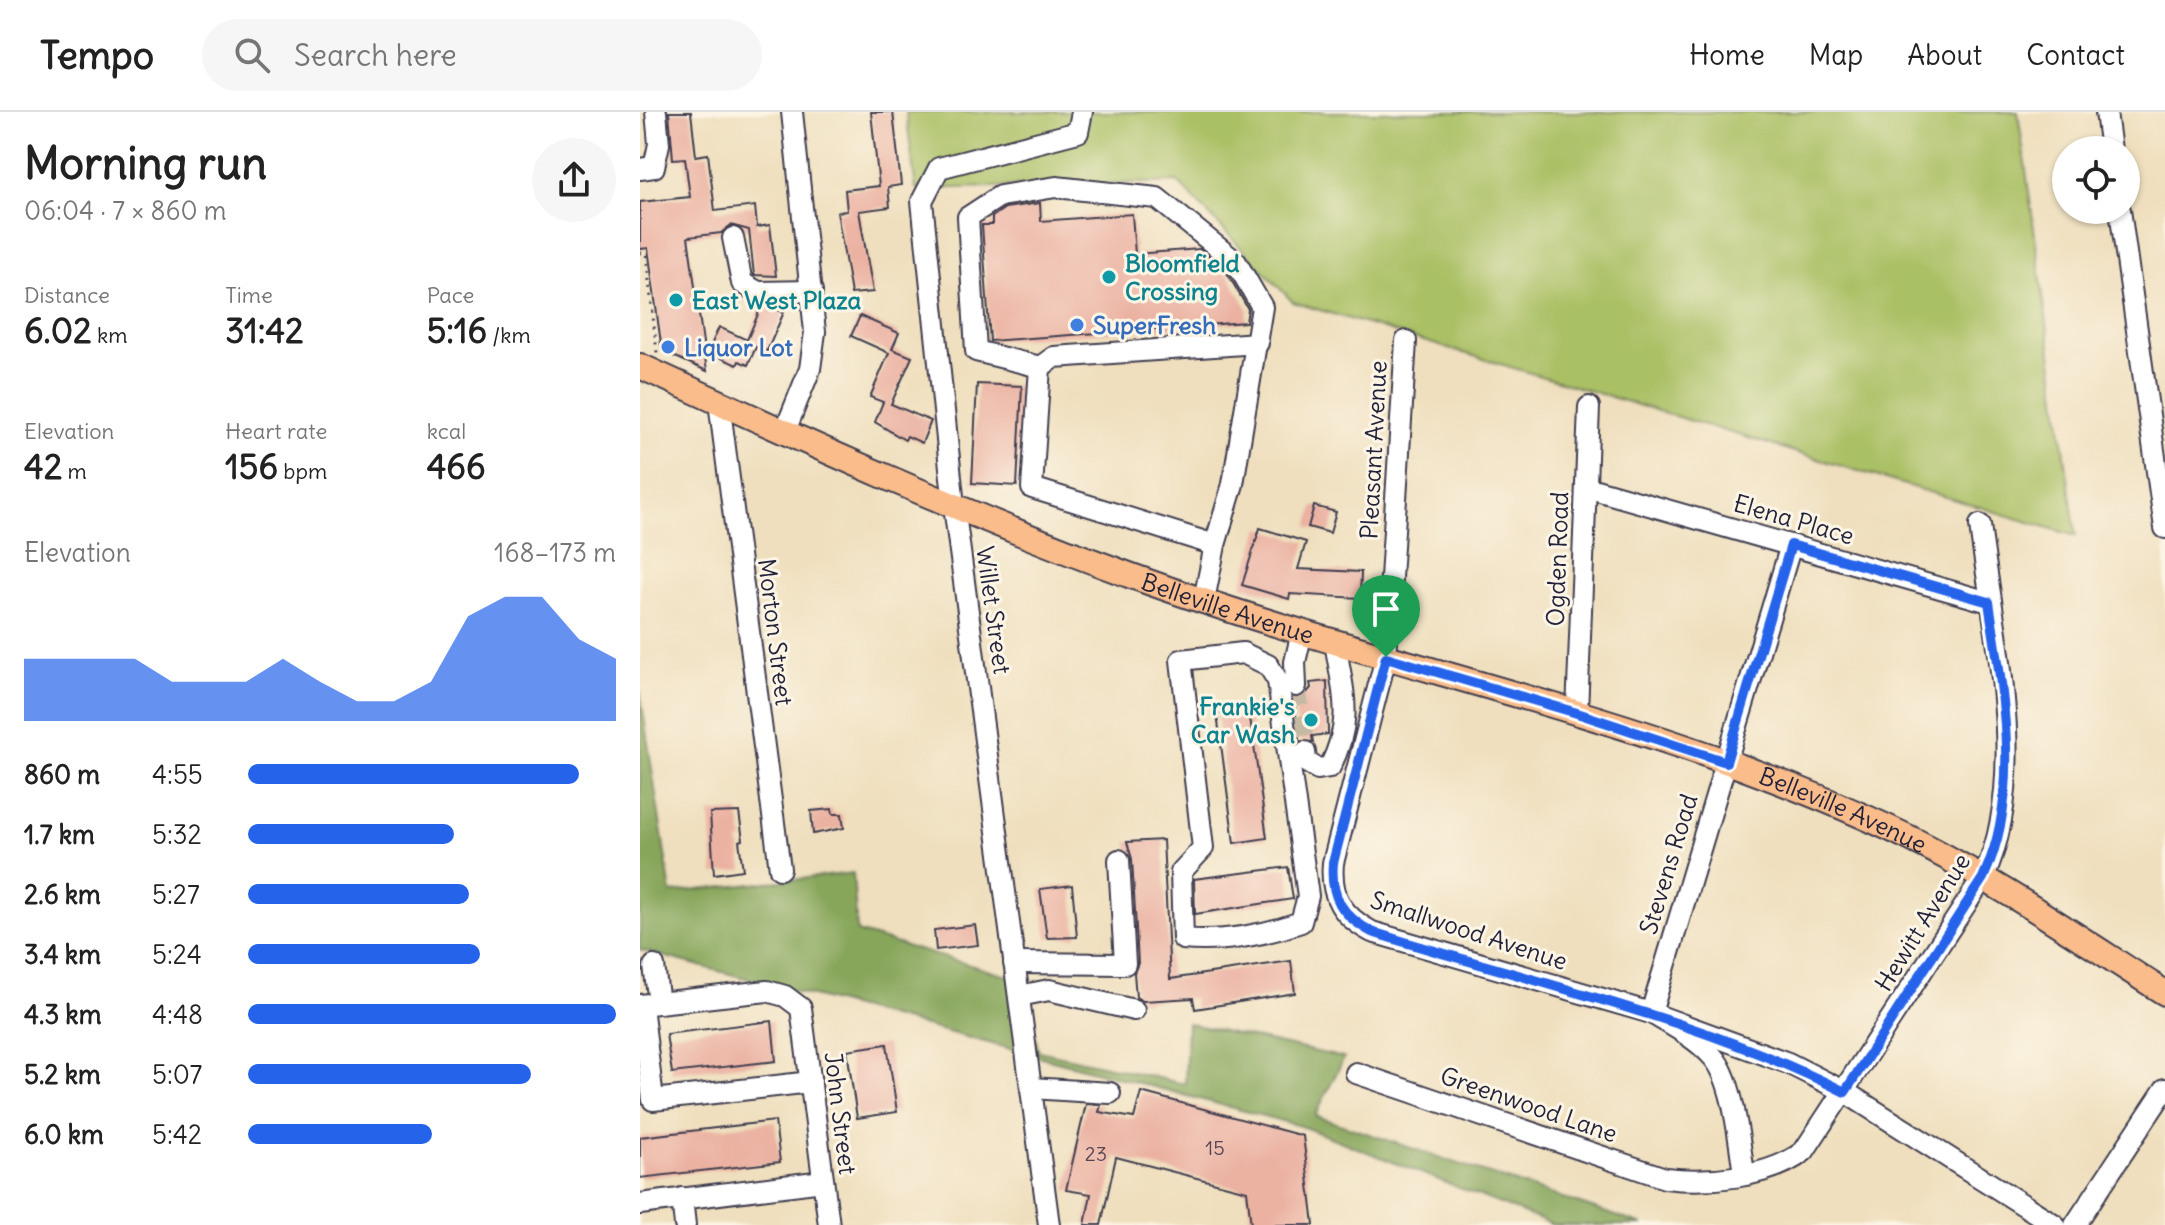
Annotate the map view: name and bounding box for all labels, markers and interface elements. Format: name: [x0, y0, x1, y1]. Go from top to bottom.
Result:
search box: [202, 19, 762, 91]
text: Tempo: [40, 32, 154, 79]
icon: search: [230, 33, 274, 77]
text: Search here: [294, 36, 457, 74]
text: Home: [1689, 37, 1765, 73]
text: Map: [1809, 37, 1863, 73]
text: About: [1907, 37, 1982, 73]
text: Contact: [2026, 37, 2125, 73]
text: Morning run: [24, 136, 267, 191]
map controls: [2052, 136, 2140, 224]
button: locate: [2052, 136, 2140, 224]
button: share: [532, 138, 616, 222]
text: 06:04 · 7 × 860 m: [24, 194, 227, 227]
place label: Bloomfield Crossing: [1125, 248, 1240, 306]
marker: Bloomfield Crossing: [1100, 268, 1118, 286]
text: Distance: [24, 281, 110, 309]
text: Time: [225, 281, 273, 309]
text: Pace: [427, 281, 474, 309]
place label: East West Plaza: [692, 285, 862, 315]
marker: East West Plaza: [667, 291, 685, 309]
text: 6.02: [24, 309, 92, 352]
text: 31:42: [225, 309, 304, 352]
text: 5:16: [427, 309, 487, 352]
place label: SuperFresh: [1093, 310, 1216, 340]
marker: SuperFresh: [1068, 316, 1086, 334]
text: km: [92, 321, 127, 349]
text: /km: [487, 321, 531, 349]
place label: Liquor Lot: [684, 332, 794, 362]
marker: Liquor Lot: [659, 338, 677, 356]
street label: Pleasant Avenue: [1353, 360, 1393, 540]
text: Elevation: [24, 417, 114, 445]
text: Heart rate: [225, 417, 327, 445]
text: kcal: [427, 417, 466, 445]
text: 42: [24, 445, 62, 488]
text: 156: [225, 445, 278, 488]
text: 466: [427, 445, 486, 488]
text: m: [62, 457, 87, 485]
text: bpm: [278, 457, 327, 485]
street label: Elena Place: [1730, 488, 1858, 550]
street label: Ogden Road: [1540, 491, 1574, 627]
text: Elevation: [24, 536, 131, 569]
text: 168–173 m: [494, 536, 616, 569]
street label: Willet Street: [970, 544, 1018, 676]
street label: Morton Street: [752, 557, 800, 707]
street label: Belleville Avenue: [1138, 566, 1317, 650]
pin: [1352, 575, 1420, 657]
icon: arrive: [1364, 587, 1408, 631]
place label: Frankie's Car Wash: [1191, 691, 1295, 749]
marker: Frankie's Car Wash: [1302, 711, 1320, 729]
text: 860 m: [24, 758, 100, 791]
text: 4:55: [152, 758, 203, 791]
street label: Belleville Avenue: [1755, 760, 1932, 859]
street label: Stevens Road: [1632, 790, 1704, 938]
text: 1.7 km: [24, 818, 95, 851]
text: 5:32: [152, 818, 202, 851]
street label: Hewitt Avenue: [1868, 848, 1976, 996]
text: 2.6 km: [24, 878, 101, 911]
text: 5:27: [152, 878, 200, 911]
street label: Smallwood Avenue: [1367, 884, 1571, 976]
text: 3.4 km: [24, 938, 101, 971]
text: 5:24: [152, 938, 202, 971]
text: 4.3 km: [24, 998, 101, 1031]
text: 4:48: [152, 998, 203, 1031]
street label: John Street: [819, 1050, 863, 1176]
text: 5.2 km: [24, 1058, 101, 1091]
text: 5:07: [152, 1058, 202, 1091]
street label: Greenwood Lane: [1437, 1060, 1621, 1148]
text: 6.0 km: [24, 1118, 104, 1151]
text: 5:42: [152, 1118, 202, 1151]
house number: 15: [1205, 1135, 1225, 1160]
house number: 23: [1085, 1141, 1107, 1166]

